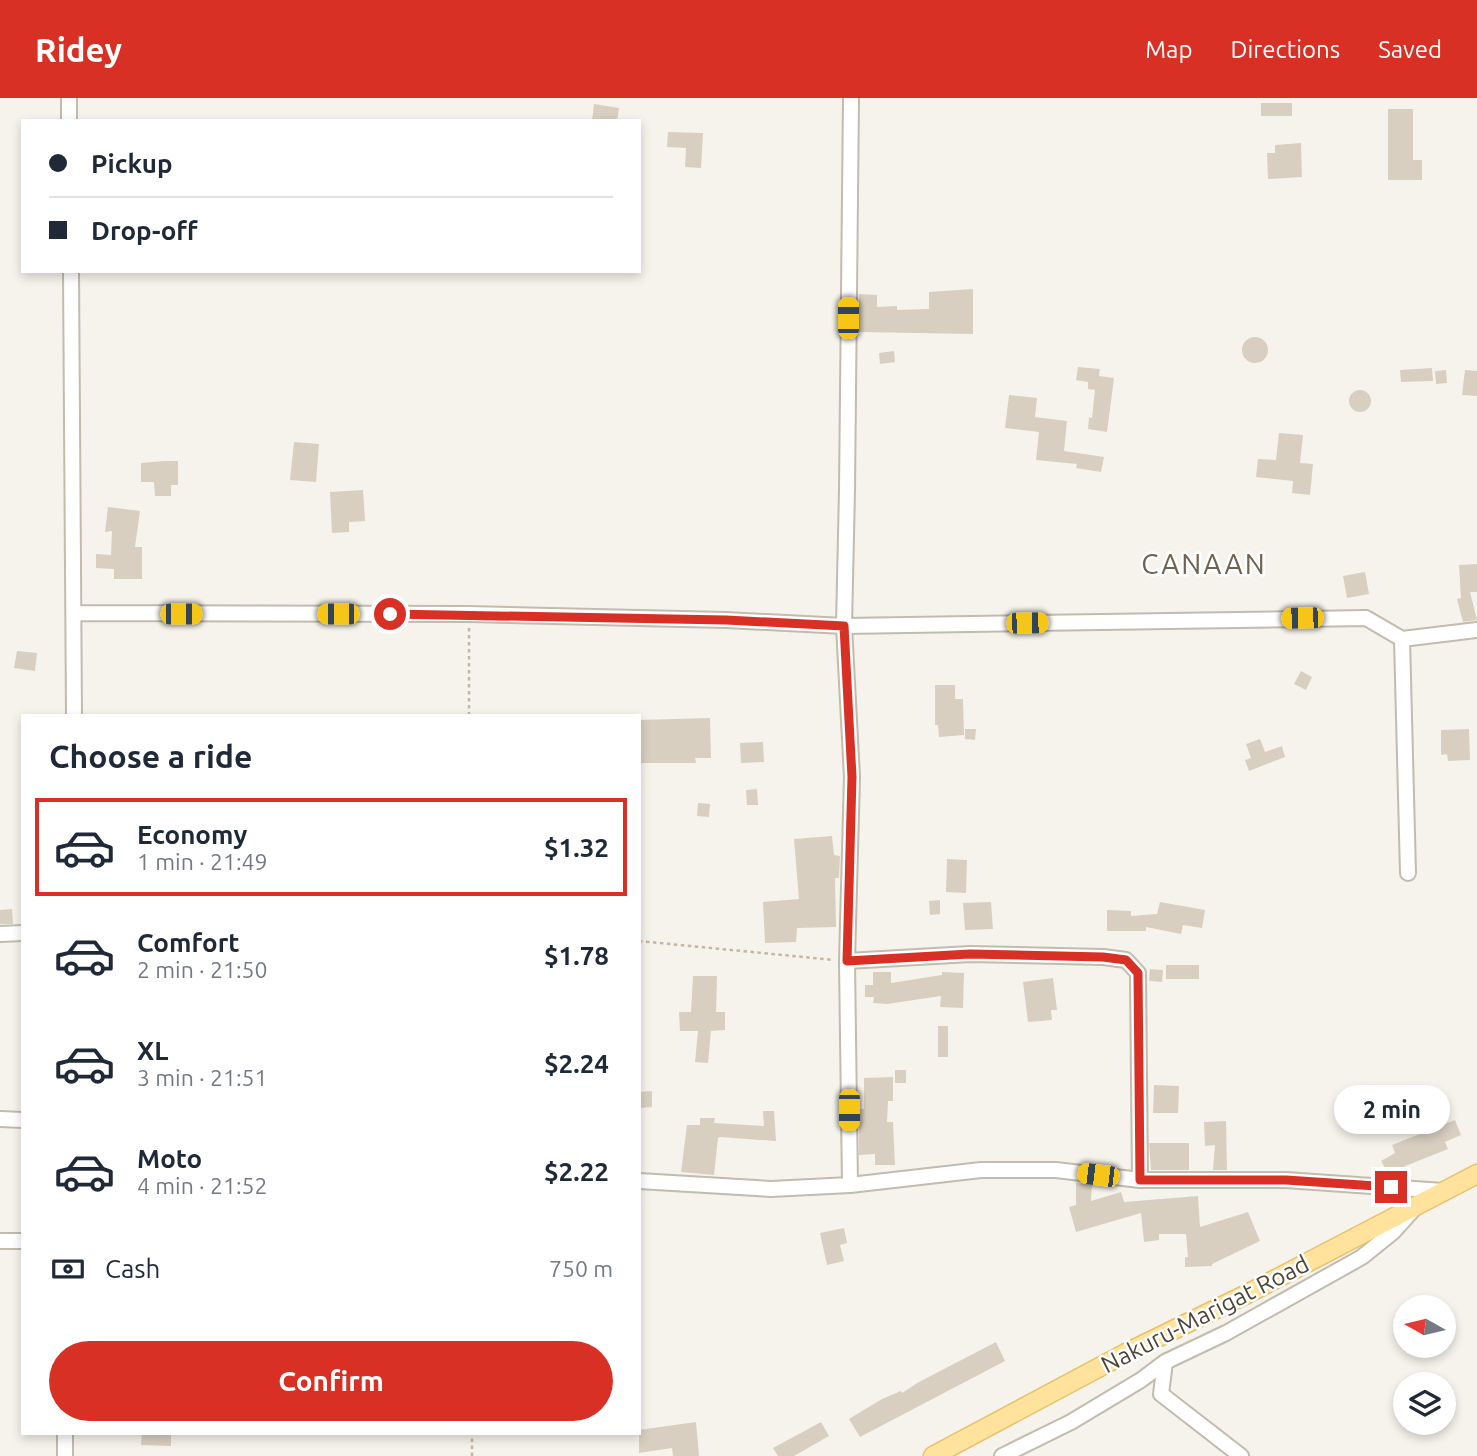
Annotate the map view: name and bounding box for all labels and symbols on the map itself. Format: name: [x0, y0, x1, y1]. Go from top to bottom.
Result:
car: [838, 297, 859, 339]
district label: CANAAN: [1141, 548, 1267, 579]
route start: [374, 598, 406, 630]
car: [161, 604, 203, 625]
car: [318, 604, 360, 625]
car: [1281, 607, 1324, 629]
car: [1006, 612, 1049, 634]
callout: 2 min: [1333, 1086, 1449, 1134]
car: [839, 1089, 860, 1131]
car: [1076, 1162, 1121, 1188]
route end: [1375, 1171, 1407, 1203]
street label: Nakuru-Marigat Road: [1097, 1250, 1313, 1378]
north arrow: [1393, 1295, 1456, 1358]

